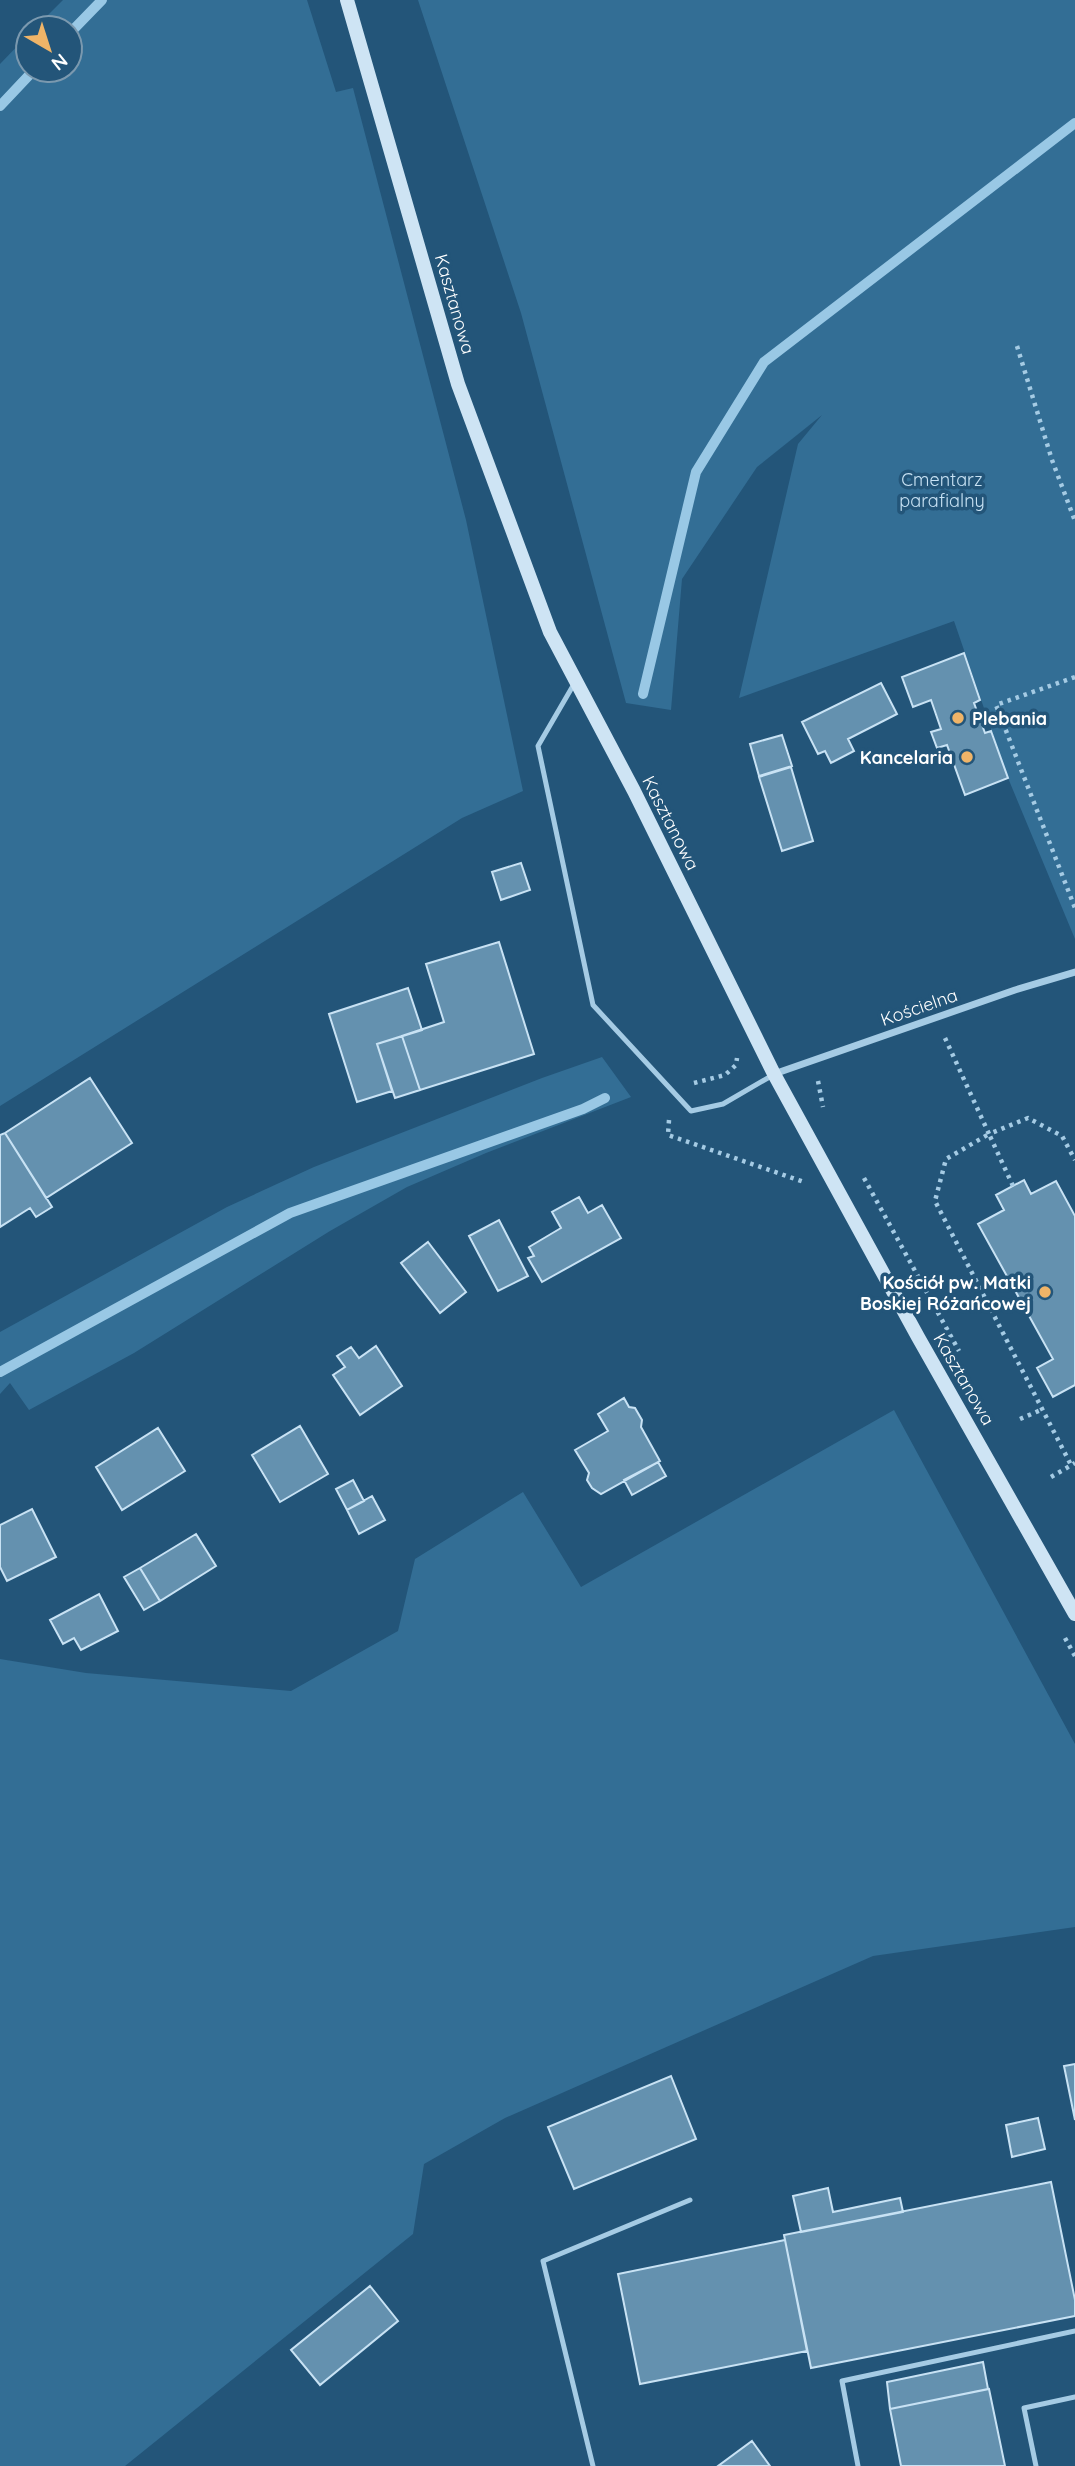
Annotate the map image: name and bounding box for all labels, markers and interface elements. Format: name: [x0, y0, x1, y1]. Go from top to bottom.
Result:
north arrow: [14, 14, 84, 84]
text: N: [47, 48, 73, 76]
street label: Kasztanowa: [430, 251, 480, 357]
park label: Cmentarz parafialny: [899, 468, 985, 512]
place label: Plebania: [972, 707, 1047, 730]
marker: Plebania: [950, 710, 966, 726]
place label: Kancelaria: [860, 746, 953, 769]
marker: Kancelaria: [959, 749, 975, 765]
street label: Kasztanowa: [637, 772, 705, 874]
street label: Kościelna: [877, 983, 961, 1031]
place label: Kościół pw. Matki Boskiej Różańcowej: [860, 1271, 1031, 1315]
marker: Kościół pw. Matki Boskiej Różańcowej: [1037, 1284, 1053, 1300]
street label: Kasztanowa: [928, 1329, 1000, 1429]

